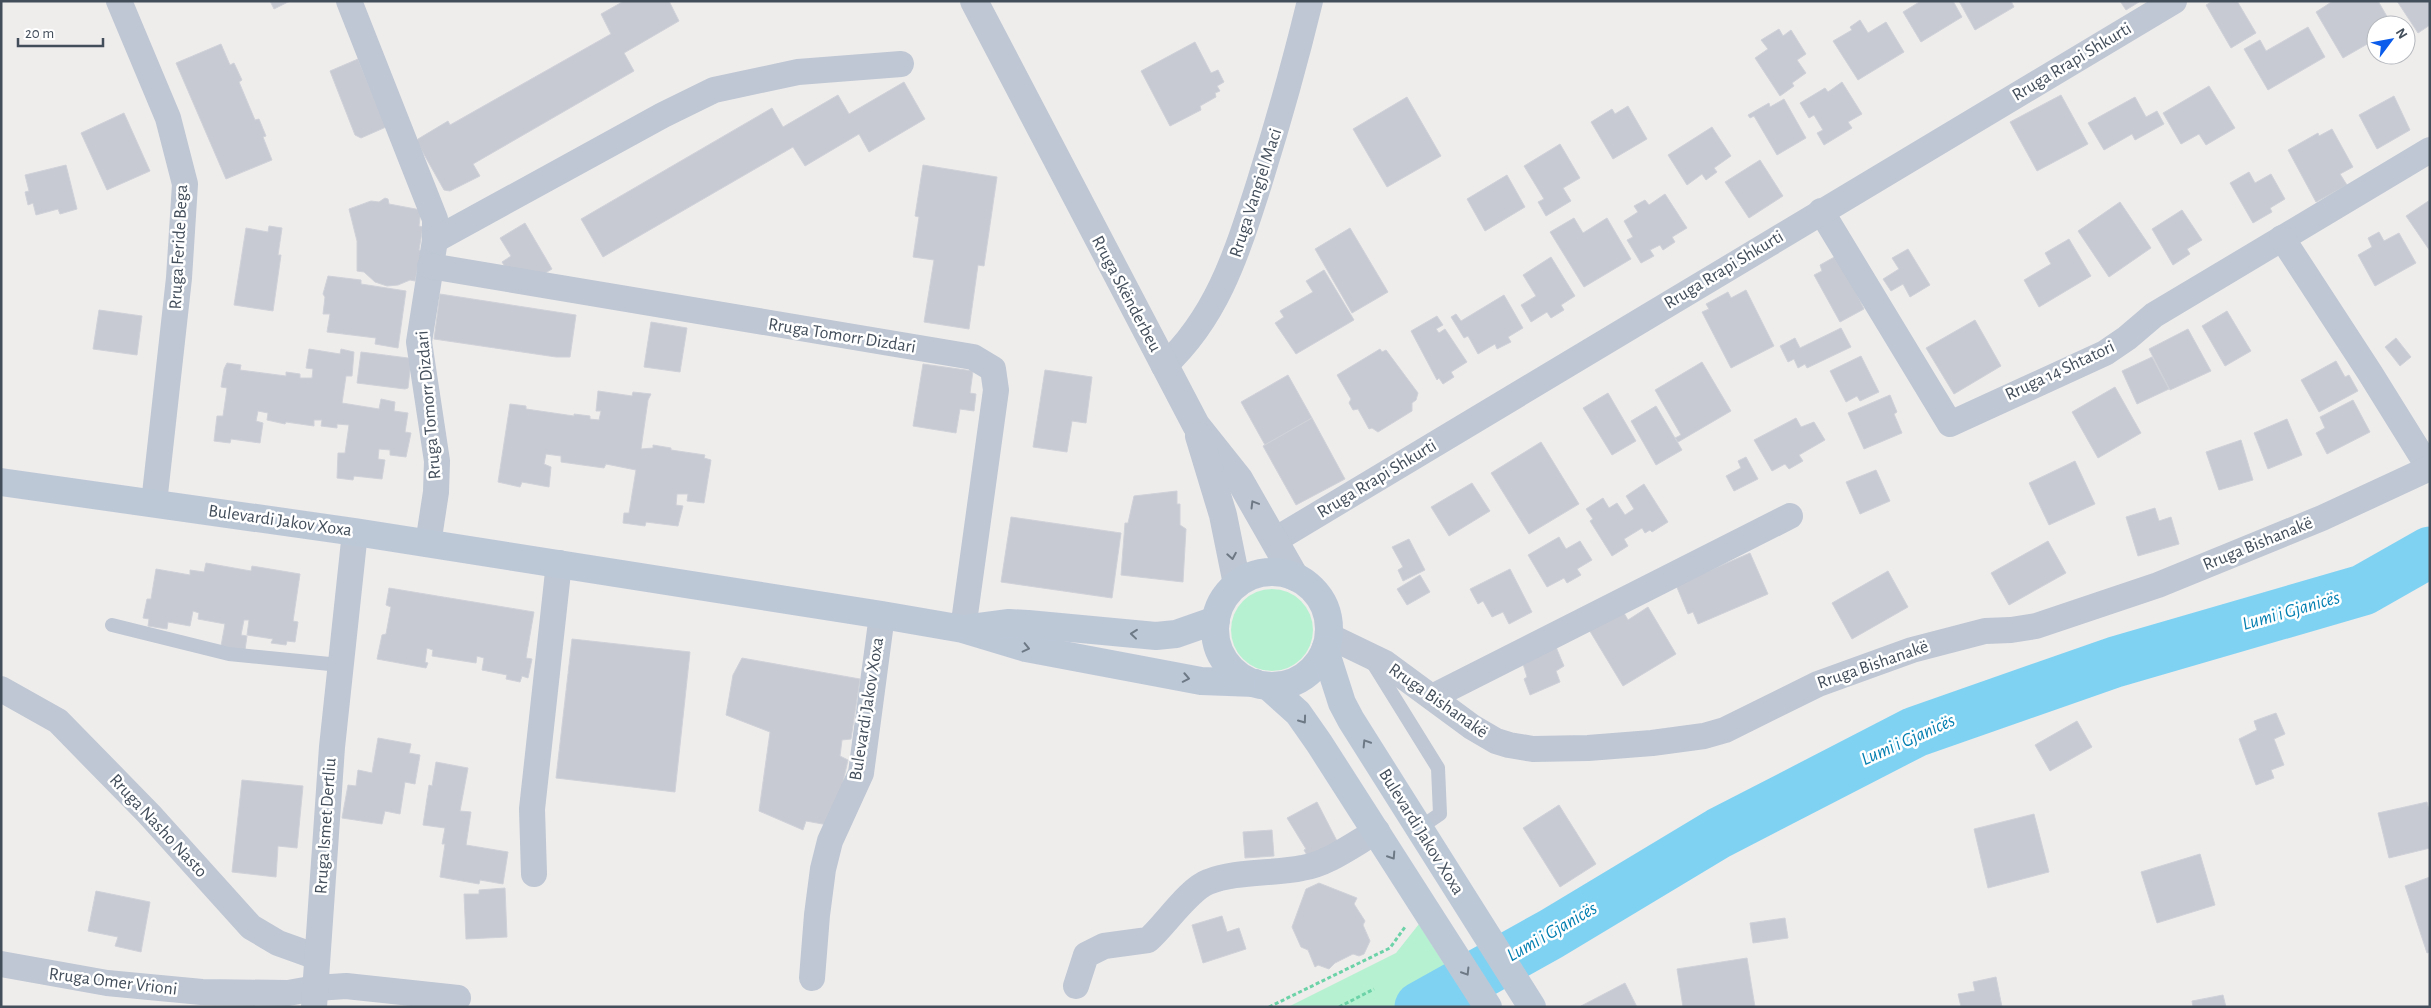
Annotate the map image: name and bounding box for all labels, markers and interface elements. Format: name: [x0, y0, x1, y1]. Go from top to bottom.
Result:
scale bar: [18, 15, 102, 47]
north arrow: [2366, 15, 2416, 65]
street label: Rruga Rrapi Shkurti: [2009, 19, 2135, 105]
text: 20 m: [25, 26, 54, 41]
text: N: [2393, 26, 2410, 41]
street label: Rruga Vangjel Maci: [1227, 126, 1285, 260]
street label: Rruga Feride Bega: [167, 184, 191, 310]
street label: Rruga Rrapi Shkurti: [1661, 227, 1787, 313]
street label: Rruga Skënderbeu: [1088, 233, 1164, 355]
street label: Rruga Tomorr Dizdari: [767, 315, 917, 357]
street label: Rruga Tomorr Dizdari: [414, 330, 444, 480]
street label: Rruga 14 Shtatori: [2003, 338, 2117, 404]
street label: Rruga Rrapi Shkurti: [1314, 436, 1440, 522]
one-way arrow: [1250, 500, 1260, 509]
street label: Bulevardi Jakov Xoxa: [207, 502, 353, 540]
street label: Rruga Bishanakë: [2201, 514, 2315, 574]
one-way arrow: [1226, 552, 1236, 561]
water label: Lumi i Gjanicës: [2240, 588, 2342, 634]
one-way arrow: [1130, 629, 1138, 640]
street label: Bulevardi Jakov Xoxa: [847, 636, 887, 782]
street label: Rruga Bishanakë: [1815, 638, 1931, 692]
one-way arrow: [1022, 642, 1031, 653]
street label: Rruga Bishanakë: [1385, 660, 1491, 742]
one-way arrow: [1181, 672, 1190, 682]
water label: Lumi i Gjanicës: [1858, 711, 1958, 769]
one-way arrow: [1297, 714, 1306, 724]
one-way arrow: [1362, 740, 1372, 749]
street label: Rruga Ismet Dertliu: [312, 757, 340, 895]
street label: Bulevardi Jakov Xoxa: [1375, 766, 1467, 898]
street label: Rruga Nasho Nasto: [106, 771, 210, 881]
one-way arrow: [1386, 850, 1396, 859]
water label: Lumi i Gjanicës: [1504, 899, 1600, 965]
street label: Rruga Omer Vrioni: [48, 965, 178, 999]
one-way arrow: [1460, 966, 1470, 975]

